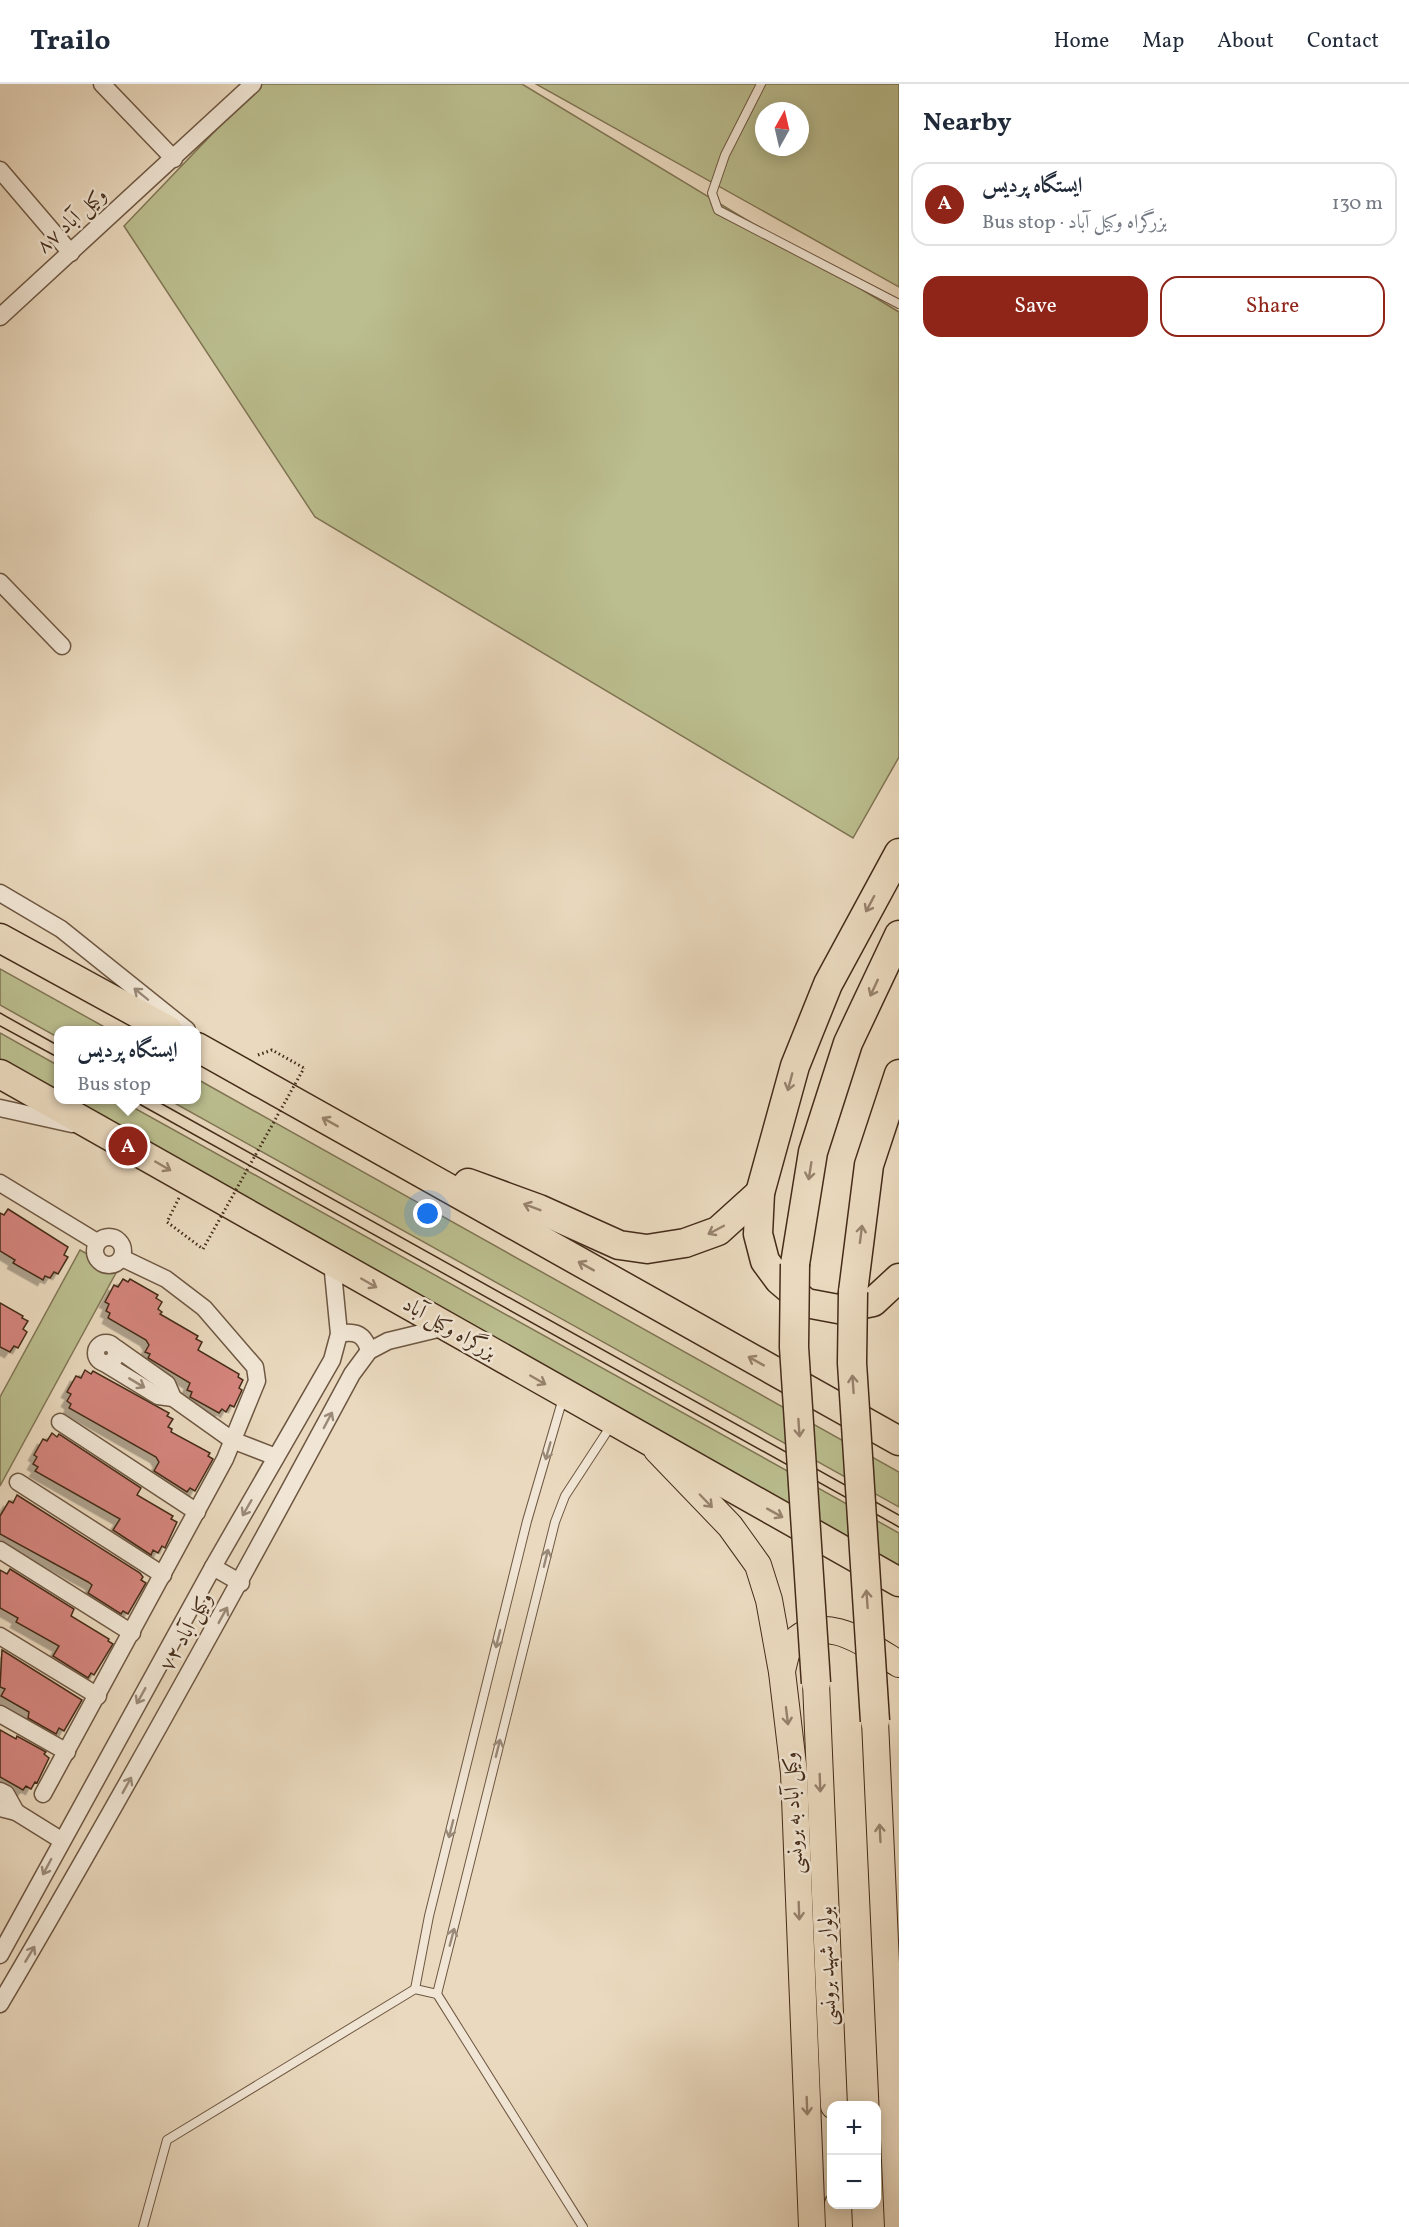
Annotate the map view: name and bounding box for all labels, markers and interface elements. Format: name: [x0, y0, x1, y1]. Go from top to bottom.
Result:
text: Trailo: [30, 22, 111, 61]
text: Home: [1054, 27, 1109, 56]
text: Map: [1142, 27, 1184, 56]
text: About: [1217, 27, 1274, 56]
text: Contact: [1307, 27, 1379, 56]
north arrow: [755, 102, 809, 156]
text: Nearby: [923, 105, 1012, 141]
text: ایستگاه پردیس: [982, 171, 1083, 202]
street label: وکیل آباد ۸۷: [30, 181, 114, 261]
text: A: [937, 190, 952, 218]
text: 130 m: [1332, 190, 1383, 218]
text: Bus stop · بزرگراه وکیل آباد: [982, 209, 1167, 237]
button: Save: [923, 276, 1148, 337]
button: Share: [1160, 276, 1385, 337]
one-way arrow: [864, 895, 875, 913]
one-way arrow: [867, 978, 879, 996]
one-way arrow: [133, 987, 149, 1000]
popup: [54, 1026, 201, 1104]
text: ایستگاه پردیس: [77, 1036, 178, 1067]
text: Bus stop: [77, 1071, 151, 1099]
one-way arrow: [784, 1072, 796, 1091]
one-way arrow: [322, 1116, 339, 1128]
pin: A: [108, 1124, 148, 1168]
one-way arrow: [154, 1160, 171, 1172]
one-way arrow: [804, 1161, 815, 1181]
your location: [413, 1199, 442, 1228]
one-way arrow: [523, 1201, 542, 1212]
one-way arrow: [707, 1225, 725, 1237]
one-way arrow: [855, 1225, 866, 1245]
one-way arrow: [578, 1259, 595, 1271]
one-way arrow: [360, 1277, 377, 1289]
street label: بزرگراه وکیل آباد: [397, 1290, 502, 1368]
one-way arrow: [748, 1355, 766, 1366]
one-way arrow: [529, 1374, 546, 1386]
one-way arrow: [848, 1374, 859, 1394]
one-way arrow: [128, 1378, 145, 1390]
one-way arrow: [323, 1411, 334, 1429]
one-way arrow: [794, 1417, 805, 1437]
one-way arrow: [542, 1441, 553, 1460]
one-way arrow: [699, 1493, 713, 1508]
one-way arrow: [241, 1499, 253, 1516]
one-way arrow: [766, 1507, 783, 1519]
one-way arrow: [540, 1549, 552, 1568]
street label: ۷۲ وکیل آباد: [153, 1587, 221, 1677]
one-way arrow: [862, 1590, 873, 1610]
one-way arrow: [217, 1607, 229, 1624]
one-way arrow: [492, 1630, 504, 1649]
one-way arrow: [135, 1687, 147, 1704]
one-way arrow: [782, 1706, 793, 1726]
one-way arrow: [493, 1738, 505, 1757]
street label: وکیل آباد به برونسی: [776, 1751, 812, 1875]
one-way arrow: [814, 1773, 825, 1793]
one-way arrow: [122, 1777, 134, 1794]
one-way arrow: [444, 1819, 456, 1838]
one-way arrow: [875, 1823, 886, 1843]
one-way arrow: [41, 1858, 53, 1875]
one-way arrow: [794, 1900, 805, 1920]
street label: بولوار شهید برونسی: [811, 1906, 845, 2026]
one-way arrow: [446, 1928, 458, 1947]
one-way arrow: [24, 1946, 36, 1963]
one-way arrow: [801, 2095, 813, 2115]
map controls: [827, 2101, 881, 2209]
button: +: [827, 2101, 881, 2155]
button: −: [827, 2155, 881, 2209]

